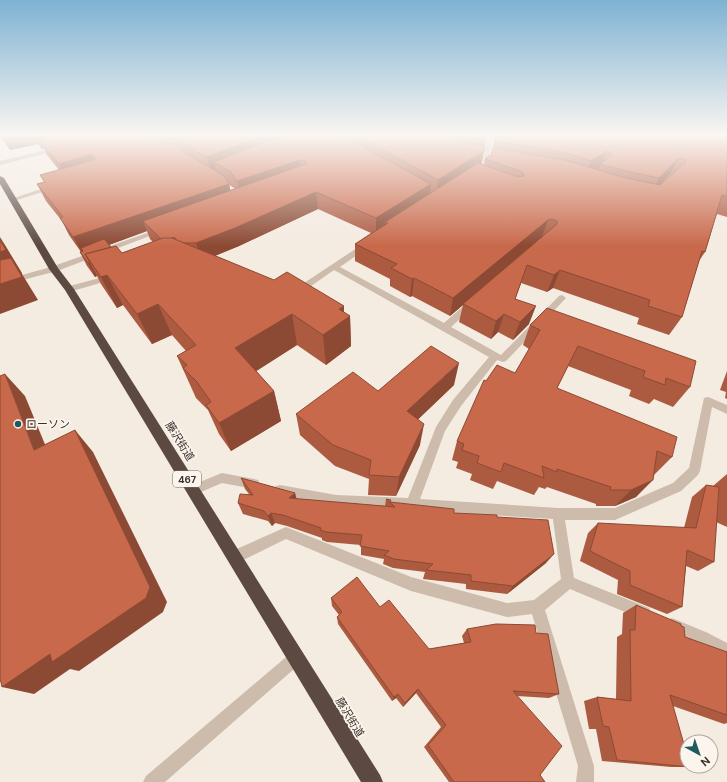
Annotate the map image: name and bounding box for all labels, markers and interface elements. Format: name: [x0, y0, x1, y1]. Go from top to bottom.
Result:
place label: ローソン: [26, 417, 70, 431]
marker: ローソン: [13, 419, 23, 429]
street label: 藤沢街道: [162, 419, 198, 463]
road number: 467: [173, 471, 201, 487]
street label: 藤沢街道: [333, 695, 367, 739]
north arrow: [679, 734, 719, 774]
text: N: [698, 754, 713, 770]

